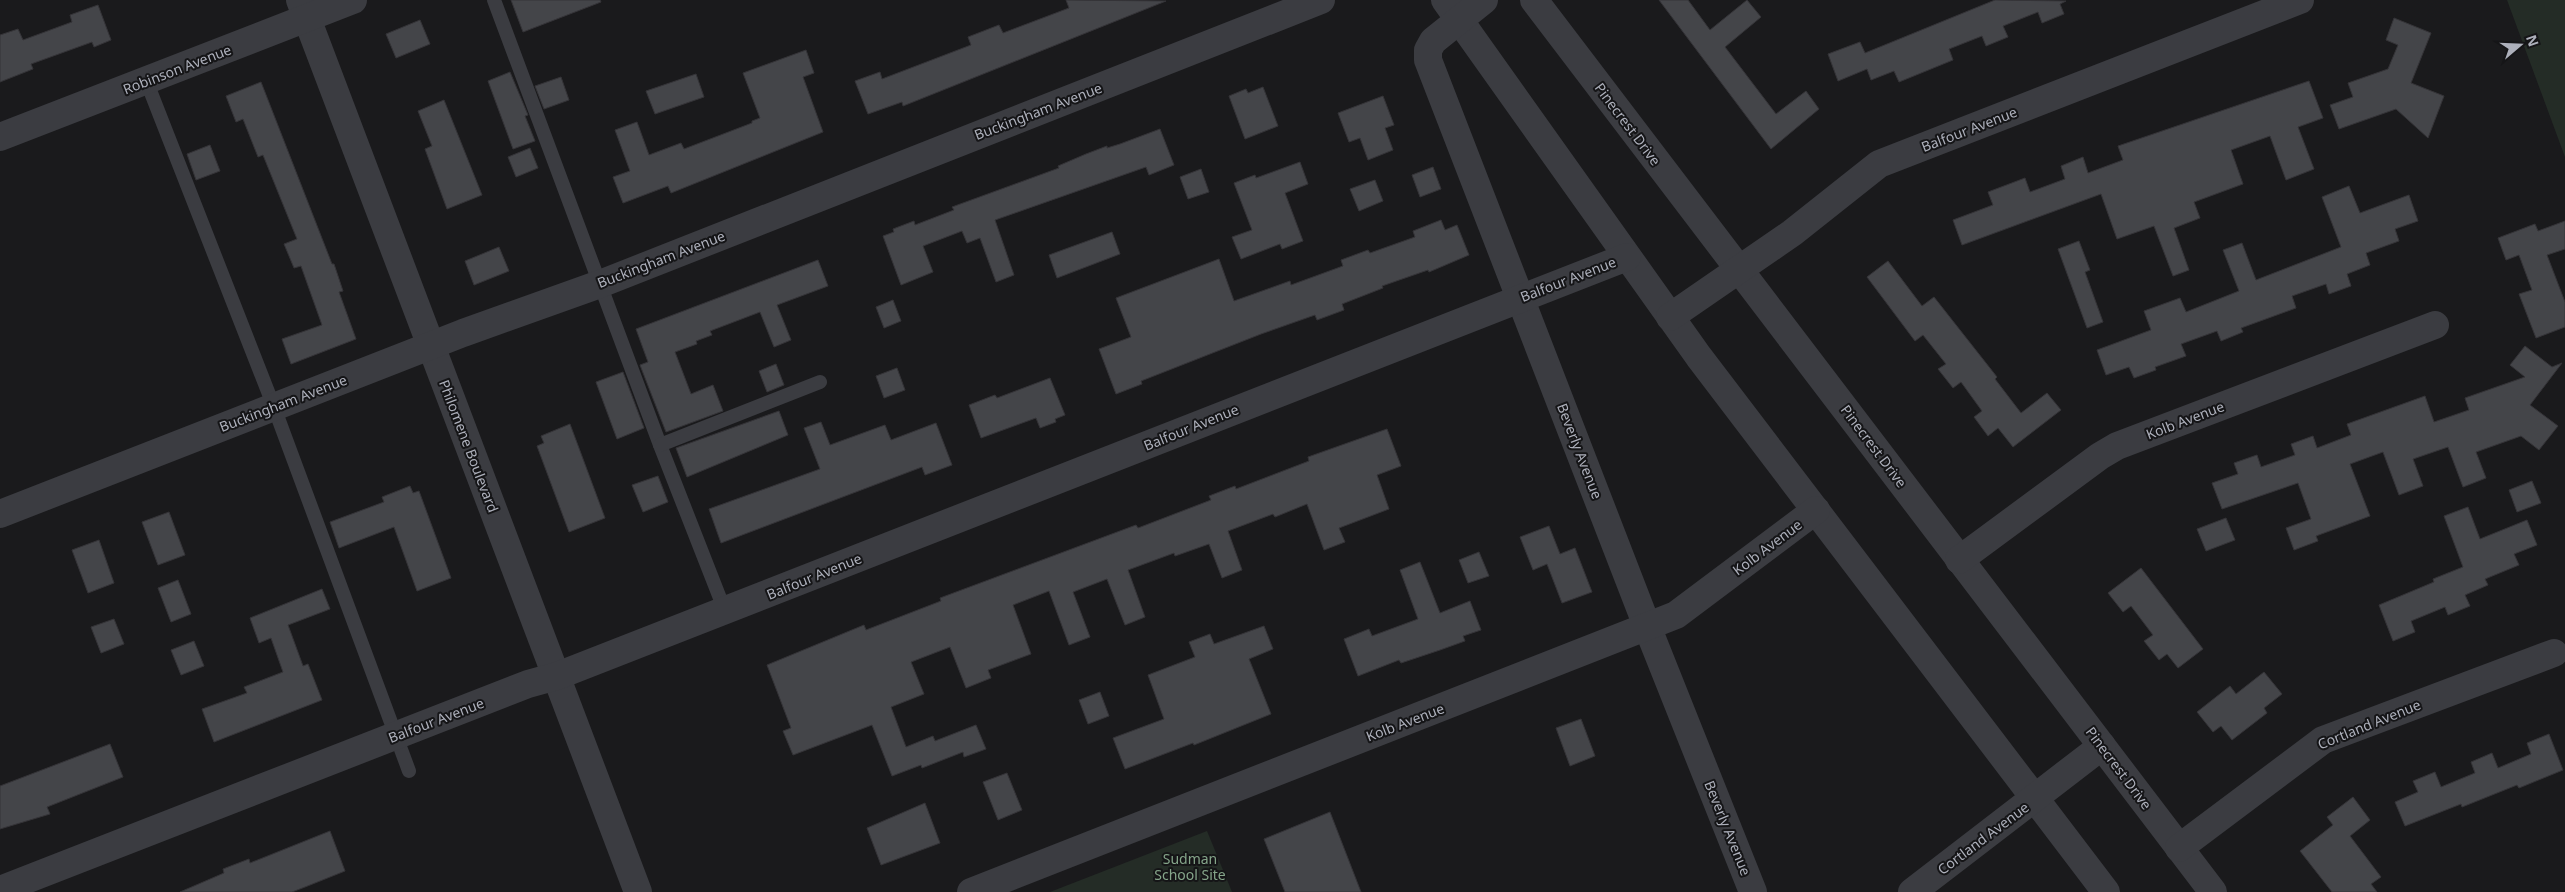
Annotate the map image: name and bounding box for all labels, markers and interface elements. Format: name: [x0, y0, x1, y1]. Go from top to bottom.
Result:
north arrow: [2495, 20, 2545, 70]
text: N: [2522, 32, 2544, 49]
street label: Robinson Avenue: [120, 40, 234, 98]
street label: Buckingham Avenue: [971, 78, 1105, 144]
street label: Pinecrest Drive: [1591, 79, 1665, 169]
street label: Balfour Avenue: [1918, 102, 2020, 156]
street label: Buckingham Avenue: [594, 226, 728, 292]
street label: Balfour Avenue: [1517, 252, 1619, 306]
street label: Buckingham Avenue: [216, 370, 350, 436]
street label: Philomene Boulevard: [435, 377, 503, 515]
street label: Kolb Avenue: [2143, 396, 2227, 444]
street label: Balfour Avenue: [1141, 399, 1242, 455]
street label: Beverly Avenue: [1553, 400, 1607, 502]
street label: Pinecrest Drive: [1837, 401, 1911, 491]
street label: Kolb Avenue: [1728, 515, 1806, 579]
street label: Balfour Avenue: [764, 548, 865, 604]
street label: Balfour Avenue: [385, 693, 487, 747]
street label: Cortland Avenue: [2315, 695, 2423, 753]
street label: Kolb Avenue: [1363, 698, 1447, 746]
street label: Pinecrest Drive: [2082, 723, 2156, 813]
street label: Beverly Avenue: [1700, 778, 1756, 878]
street label: Cortland Avenue: [1933, 797, 2033, 879]
park label: Sudman School Site: [1154, 849, 1226, 884]

